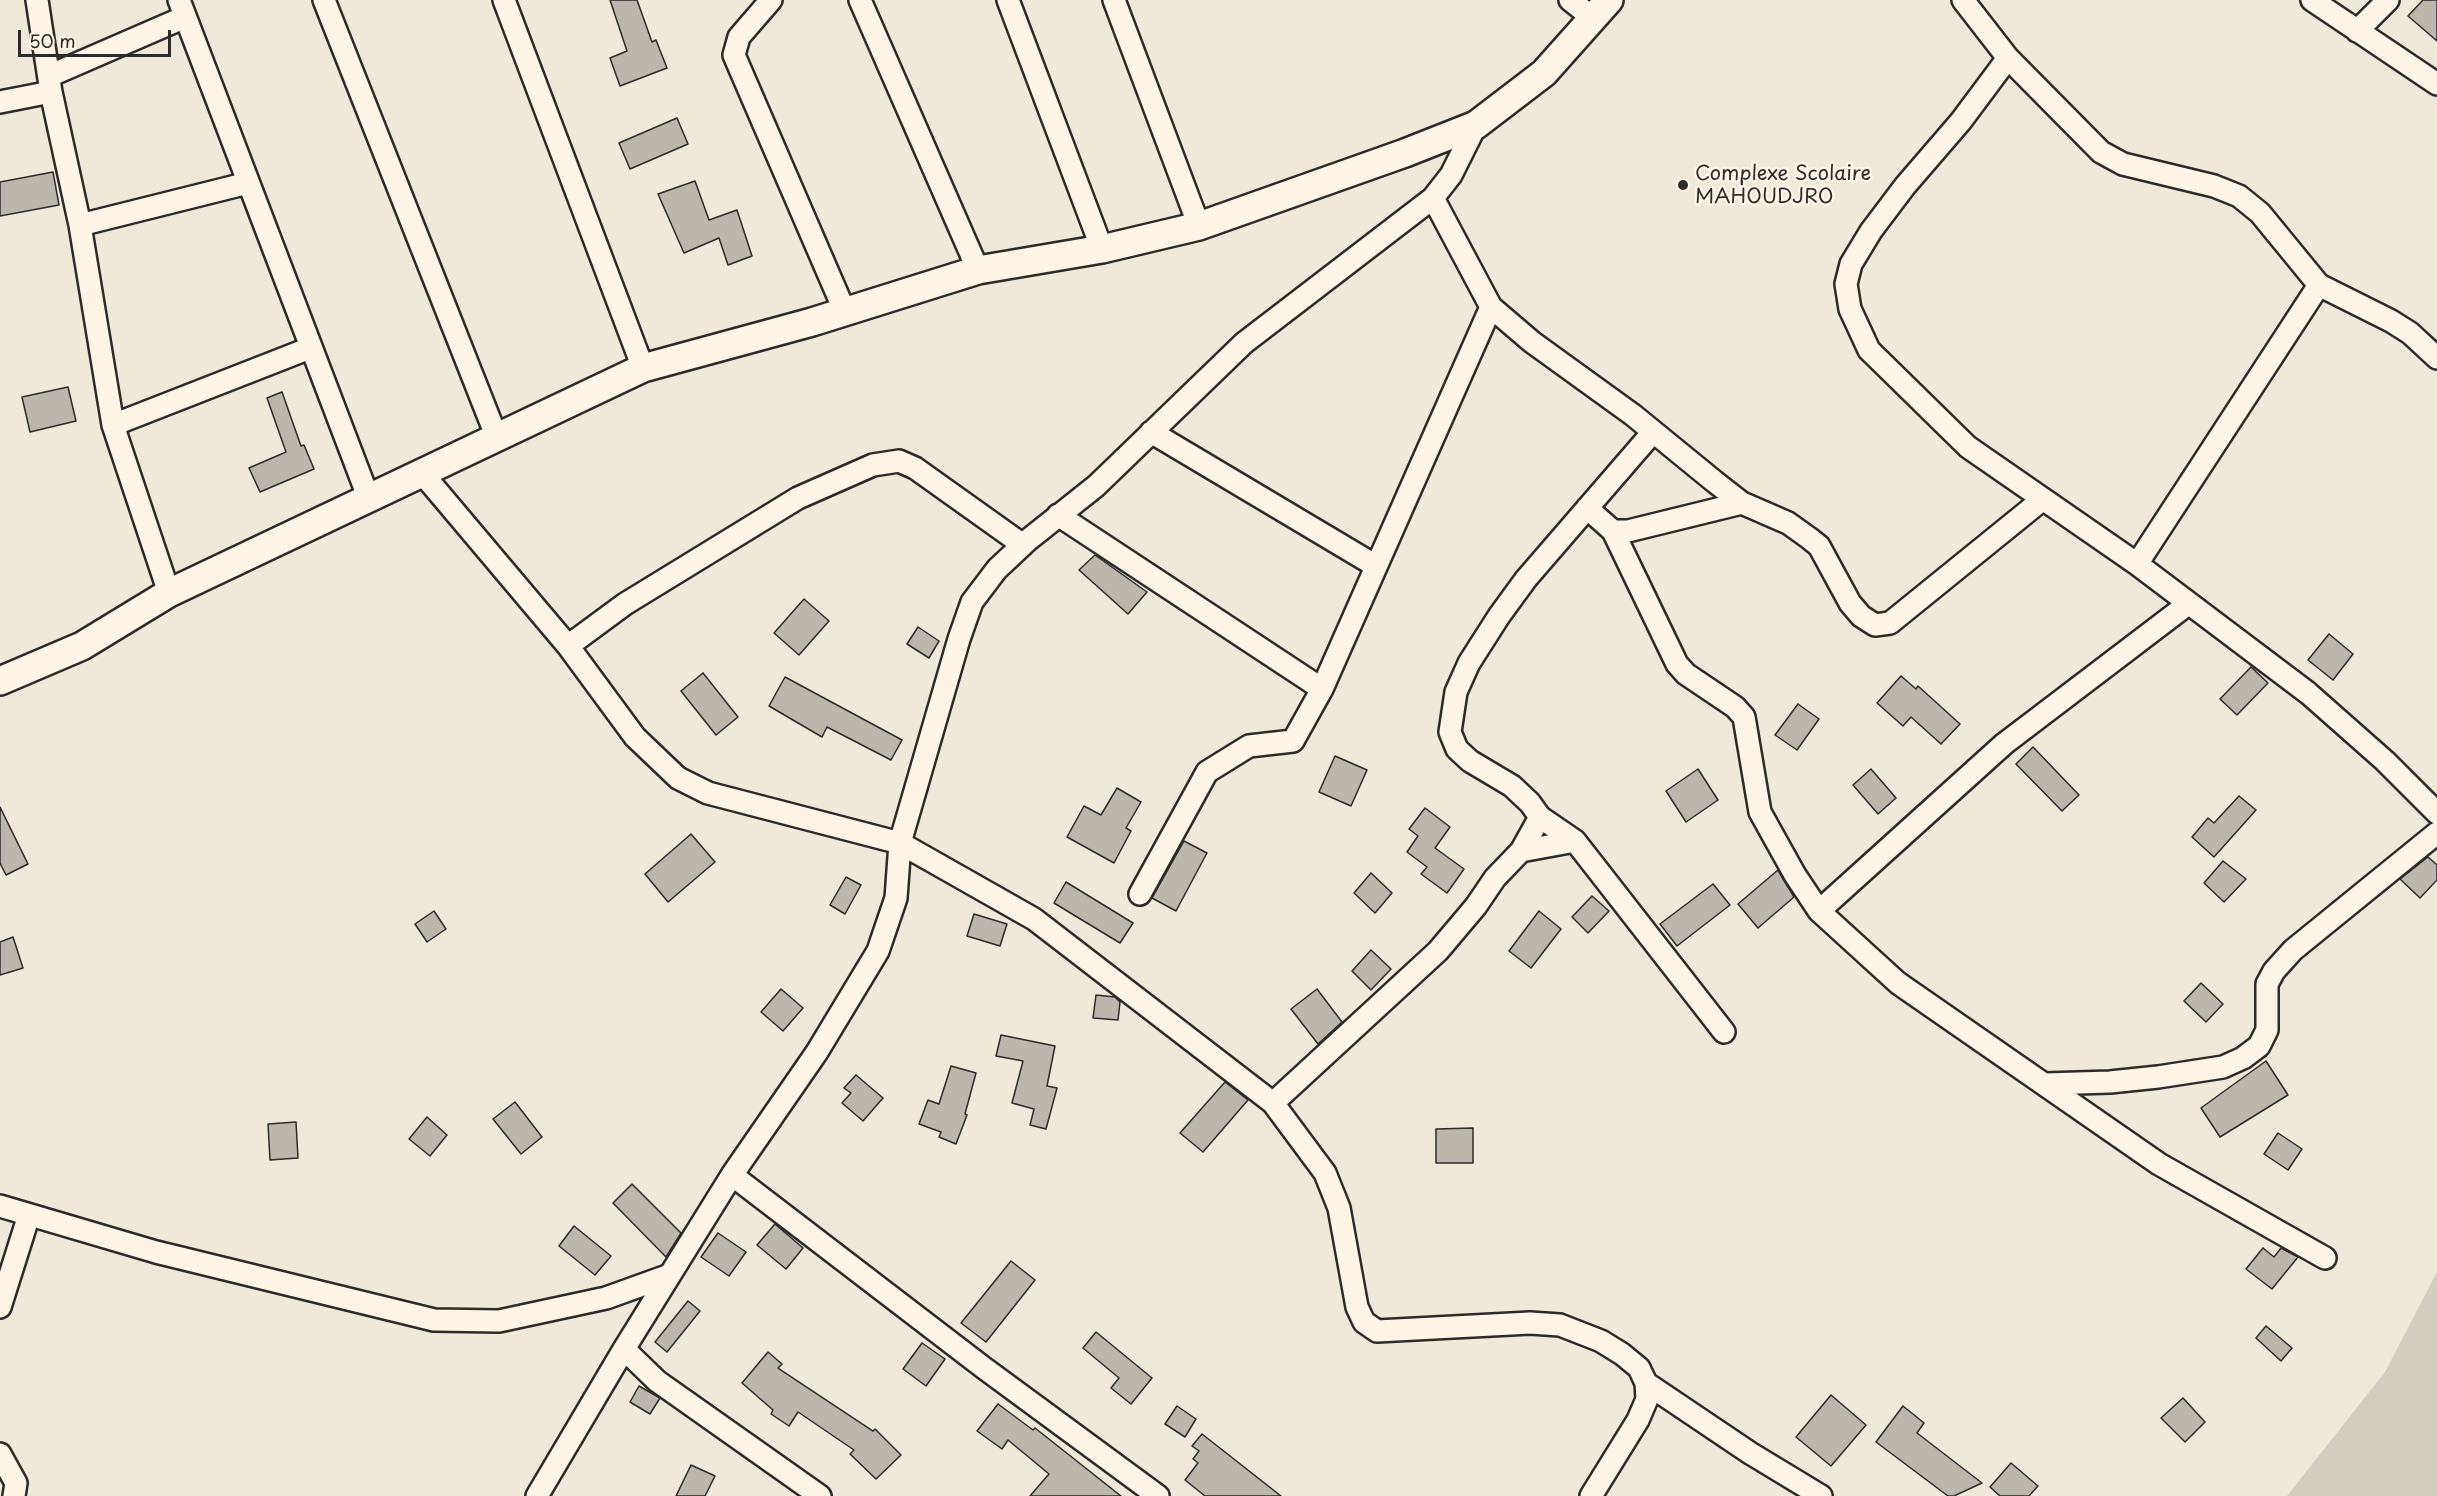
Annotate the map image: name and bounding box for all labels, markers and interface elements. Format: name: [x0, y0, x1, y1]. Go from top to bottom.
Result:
scale bar: [21, 18, 174, 56]
text: 50 m: [29, 27, 76, 54]
place label: Complexe Scolaire MAHOUDJRO: [1695, 162, 1871, 209]
marker: Complexe Scolaire MAHOUDJRO: [1676, 178, 1690, 192]

